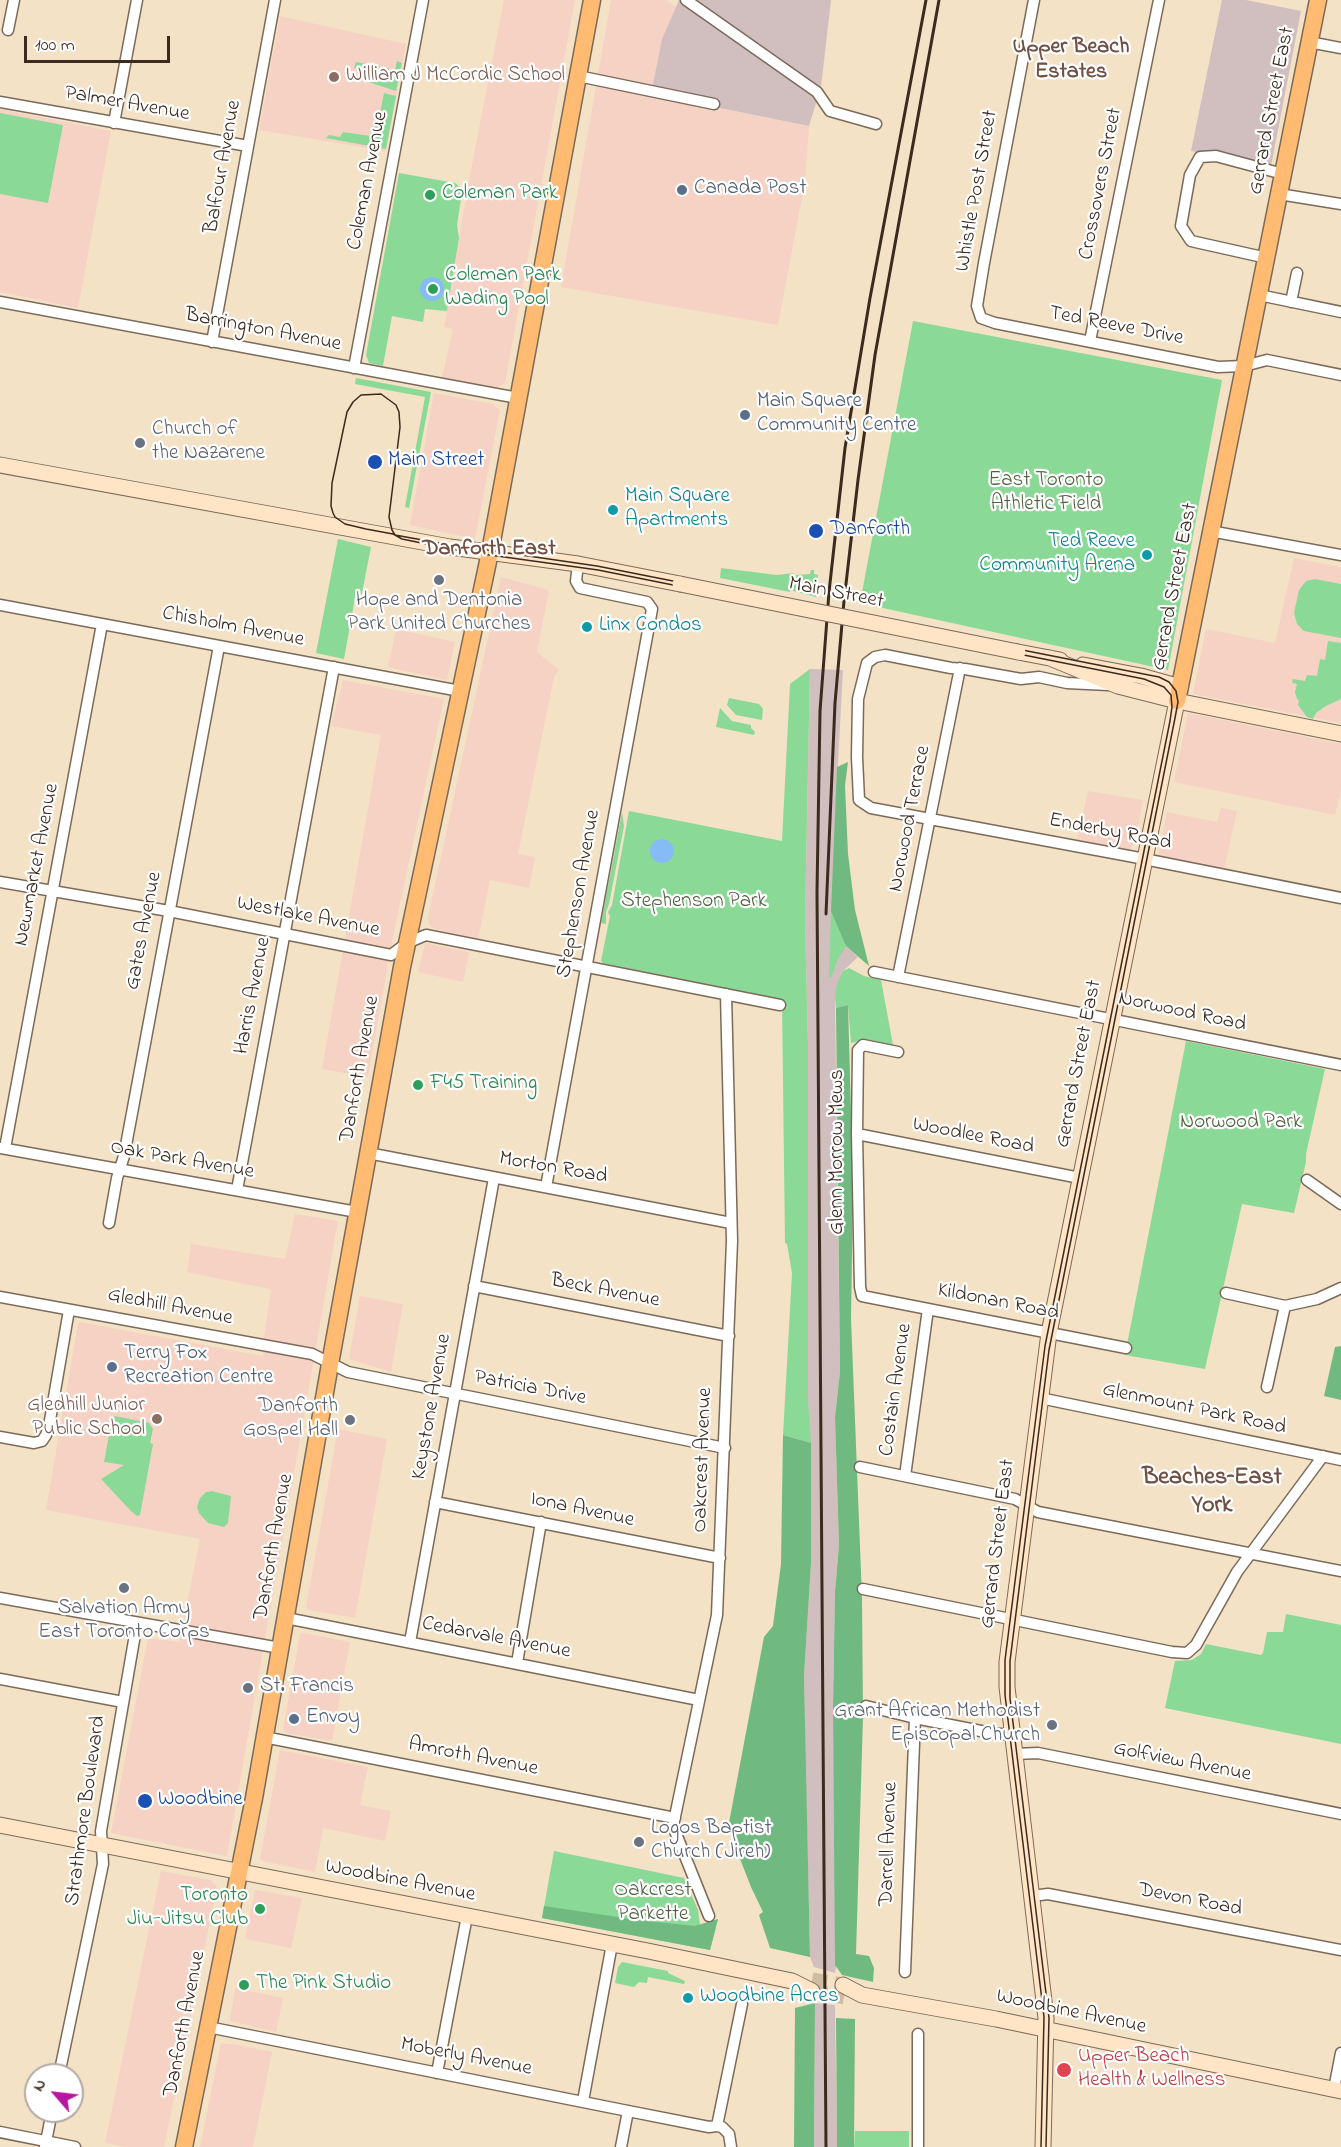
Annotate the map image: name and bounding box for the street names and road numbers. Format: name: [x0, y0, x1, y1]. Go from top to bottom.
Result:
street label: Gerrard Street East: [1244, 25, 1302, 197]
street label: Palmer Avenue: [63, 82, 191, 128]
street label: Balfour Avenue: [200, 98, 248, 236]
street label: Crossovers Street: [1075, 106, 1129, 262]
street label: Whistle Post Street: [951, 108, 1005, 274]
street label: Coleman Avenue: [343, 109, 395, 253]
street label: Ted Reeve Drive: [1047, 302, 1185, 352]
street label: Barrington Avenue: [183, 304, 343, 358]
street label: Gerrard Street East: [1147, 501, 1205, 673]
street label: Main Street: [786, 572, 886, 616]
street label: Chisholm Avenue: [160, 602, 306, 654]
street label: Norwood Terrace: [884, 744, 938, 894]
street label: Newmarket Avenue: [10, 782, 66, 948]
street label: Stephenson Avenue: [553, 808, 607, 980]
street label: Enderby Road: [1046, 809, 1174, 857]
street label: Gates Avenue: [121, 870, 169, 992]
street label: Westlake Avenue: [234, 892, 382, 944]
street label: Harris Avenue: [230, 935, 278, 1057]
street label: Gerrard Street East: [1051, 978, 1109, 1150]
street label: Norwood Road: [1116, 987, 1248, 1039]
street label: Danforth Avenue: [336, 994, 386, 1144]
street label: Glenn Morrow Mews: [826, 1069, 852, 1235]
street label: Woodlee Road: [910, 1113, 1036, 1161]
street label: Oak Park Avenue: [108, 1136, 256, 1186]
street label: Morton Road: [497, 1147, 609, 1191]
street label: Beck Avenue: [549, 1269, 661, 1315]
street label: Kildonan Road: [935, 1279, 1061, 1327]
street label: Gledhill Avenue: [105, 1284, 235, 1332]
street label: Costain Avenue: [875, 1322, 919, 1458]
street label: Keystone Avenue: [408, 1332, 458, 1482]
street label: Patricia Drive: [472, 1366, 588, 1412]
street label: Glenmount Park Road: [1100, 1378, 1288, 1442]
street label: Oakcrest Avenue: [689, 1387, 719, 1533]
street label: Gerrard Street East: [976, 1458, 1022, 1630]
street label: Danforth Avenue: [250, 1472, 300, 1622]
street label: Iona Avenue: [528, 1488, 636, 1534]
street label: Cedarvale Avenue: [419, 1612, 573, 1666]
street label: Strathmore Boulevard: [61, 1714, 113, 1908]
street label: Amroth Avenue: [406, 1733, 540, 1783]
street label: Golfview Avenue: [1111, 1737, 1253, 1789]
street label: Darrell Avenue: [875, 1781, 905, 1907]
street label: Woodbine Avenue: [323, 1855, 477, 1909]
street label: Devon Road: [1136, 1879, 1244, 1923]
street label: Danforth Avenue: [160, 1949, 212, 2099]
street label: Woodbine Avenue: [994, 1985, 1148, 2041]
street label: Moberly Avenue: [398, 2033, 534, 2083]

